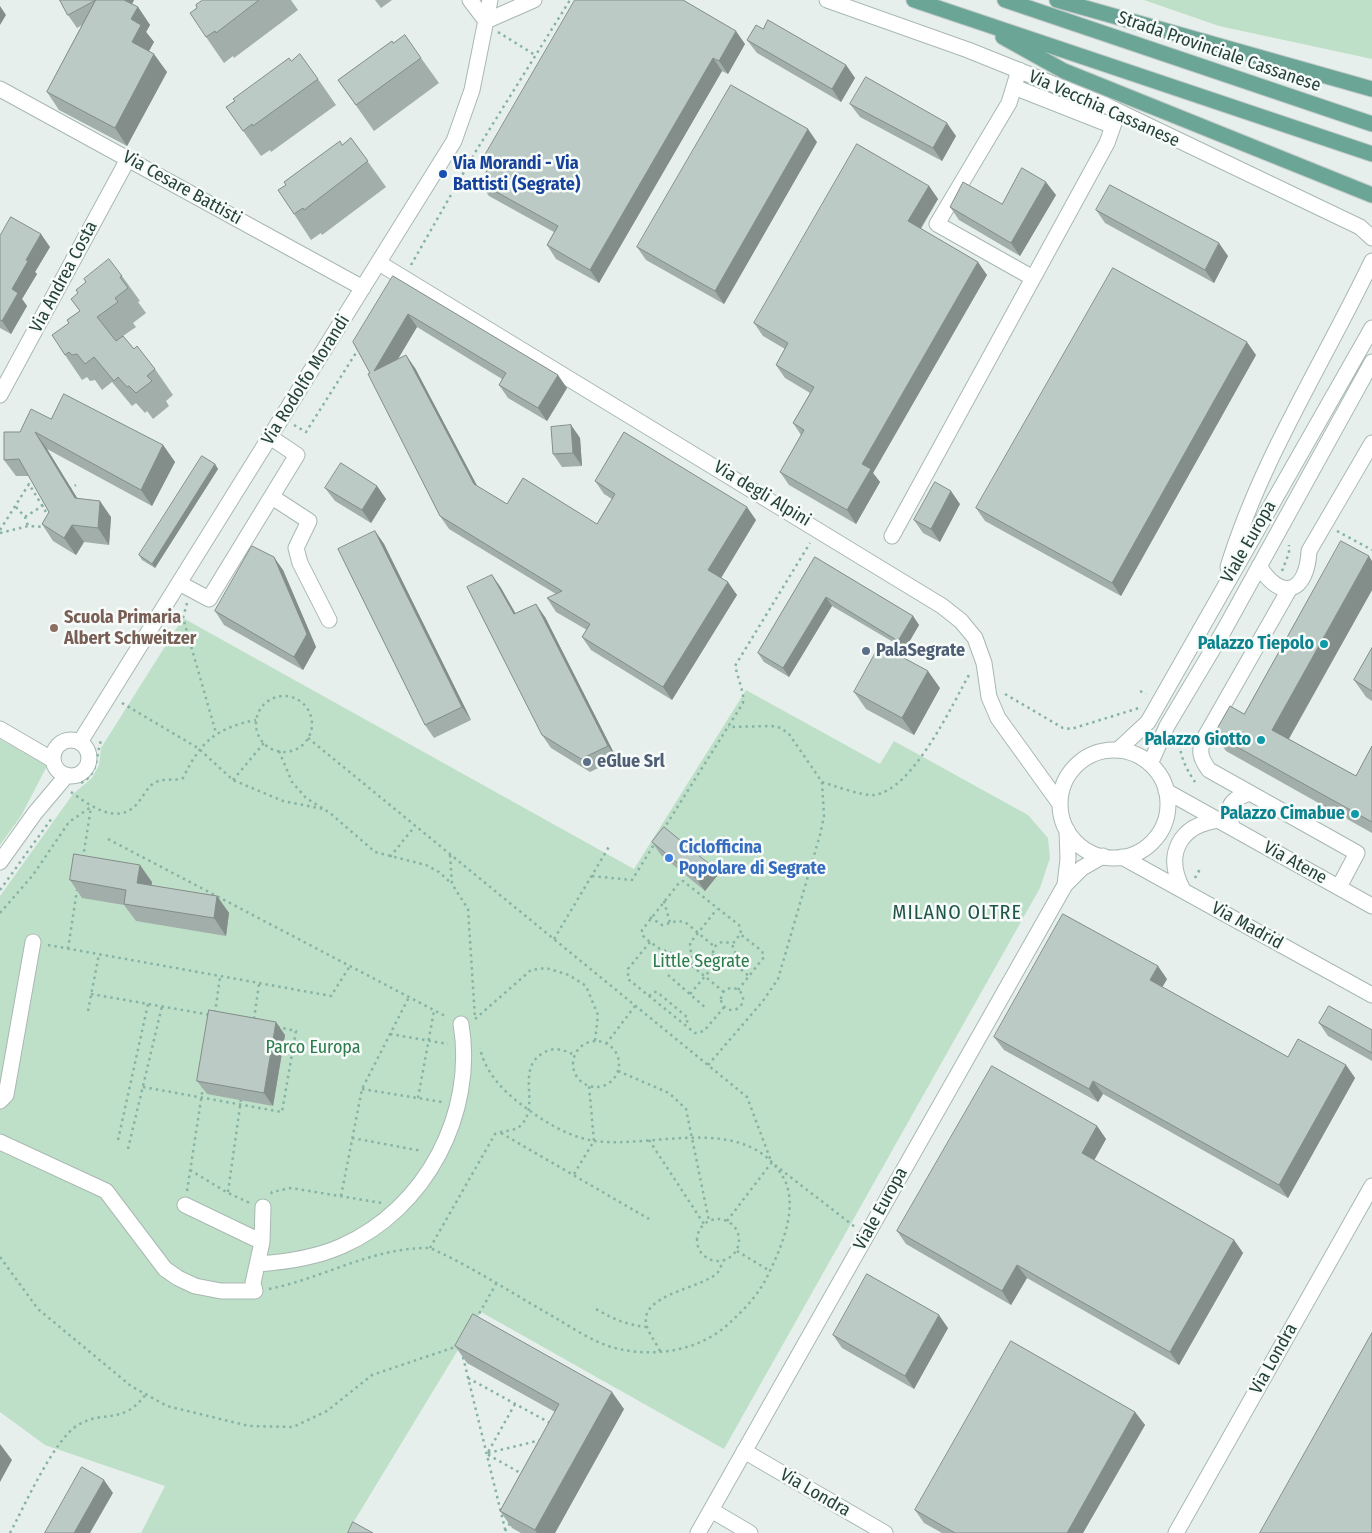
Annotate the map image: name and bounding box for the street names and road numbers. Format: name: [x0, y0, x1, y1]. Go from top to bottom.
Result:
street label: Strada Provinciale Cassanese: [1115, 7, 1323, 97]
street label: Via Vecchia Cassanese: [1025, 66, 1183, 152]
street label: Via Cesare Battisti: [119, 146, 245, 230]
street label: Via Andrea Costa: [25, 217, 103, 337]
street label: Via Rodolfo Morandi: [257, 311, 355, 449]
street label: Via degli Alpini: [709, 457, 815, 531]
street label: Viale Europa: [1217, 497, 1281, 587]
street label: Via Atene: [1260, 837, 1330, 889]
street label: Via Madrid: [1207, 898, 1287, 954]
street label: Viale Europa: [849, 1164, 913, 1254]
street label: Via Londra: [1246, 1320, 1302, 1398]
street label: Via Londra: [776, 1464, 854, 1522]

